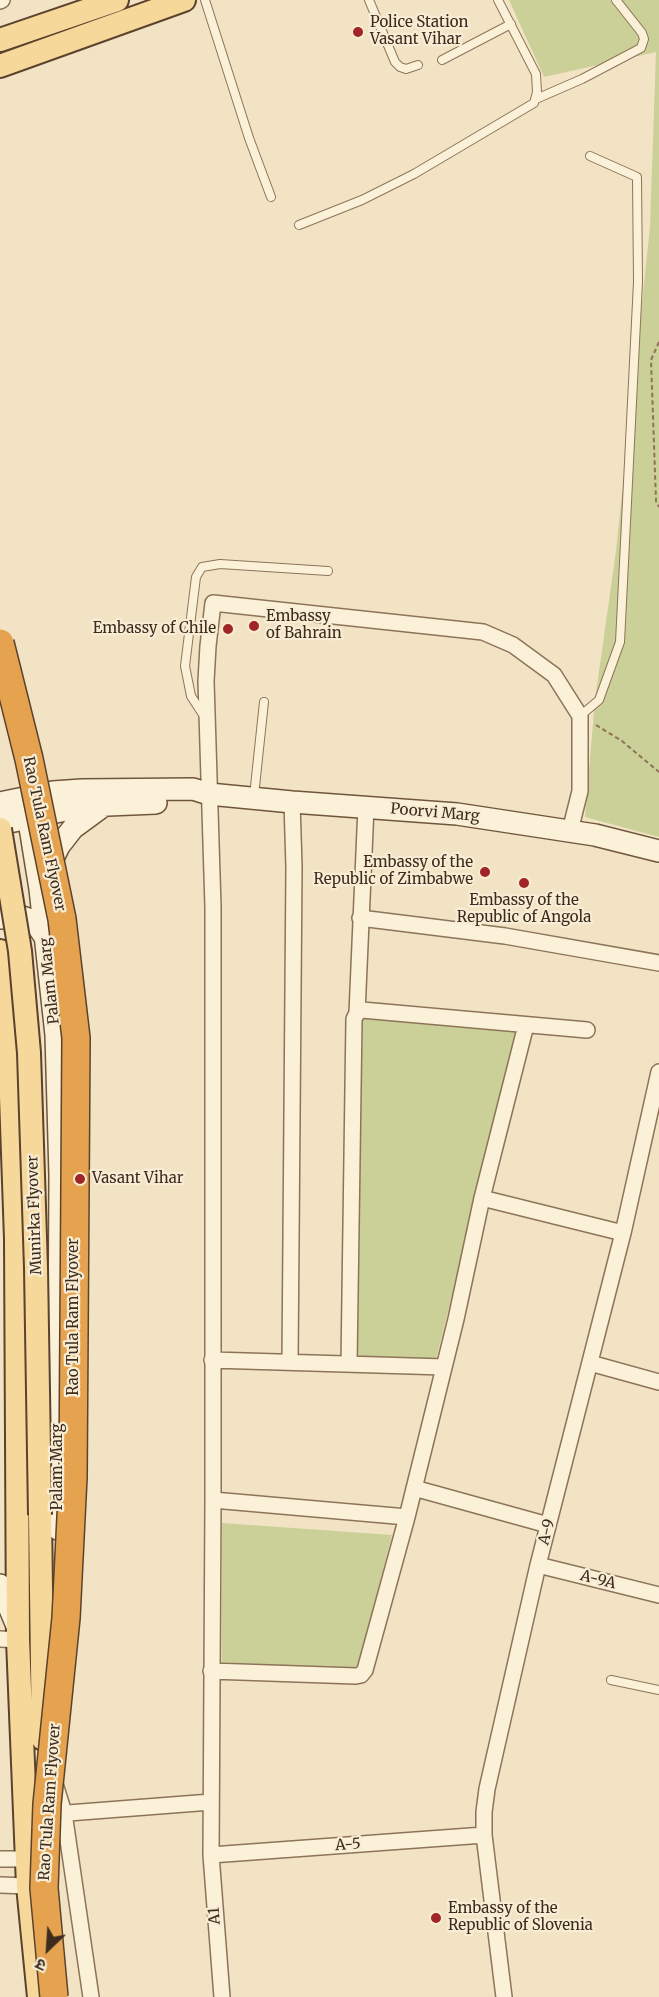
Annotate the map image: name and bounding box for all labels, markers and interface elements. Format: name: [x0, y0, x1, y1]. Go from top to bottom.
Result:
place label: Police Station Vasant Vihar: [370, 14, 468, 49]
marker: Police Station Vasant Vihar: [351, 25, 365, 39]
place label: Embassy of Bahrain: [266, 608, 342, 643]
marker: Embassy of Bahrain: [247, 619, 261, 633]
place label: Embassy of Chile: [93, 620, 216, 638]
marker: Embassy of Chile: [221, 622, 235, 636]
street label: Rao Tula Ram Flyover: [19, 755, 69, 913]
street label: Poorvi Marg: [390, 800, 480, 826]
place label: Embassy of the Republic of Zimbabwe: [314, 854, 473, 889]
marker: Embassy of the Republic of Zimbabwe: [478, 865, 492, 879]
marker: Embassy of the Republic of Angola: [517, 876, 531, 890]
place label: Embassy of the Republic of Angola: [457, 892, 591, 927]
street label: Palam Marg: [36, 937, 64, 1025]
street label: Munirka Flyover: [24, 1155, 46, 1275]
place label: Vasant Vihar: [92, 1170, 183, 1188]
marker: Vasant Vihar: [73, 1172, 87, 1186]
street label: Rao Tula Ram Flyover: [65, 1238, 83, 1396]
street label: Palam Marg: [49, 1423, 67, 1511]
street label: A-9: [535, 1517, 559, 1547]
street label: A-9A: [578, 1567, 618, 1593]
street label: Rao Tula Ram Flyover: [36, 1723, 64, 1881]
street label: A-5: [335, 1835, 361, 1855]
place label: Embassy of the Republic of Slovenia: [448, 1900, 593, 1935]
street label: A1: [205, 1907, 225, 1925]
marker: Embassy of the Republic of Slovenia: [429, 1911, 443, 1925]
north arrow: [18, 1919, 78, 1979]
text: उ: [32, 1954, 49, 1976]

